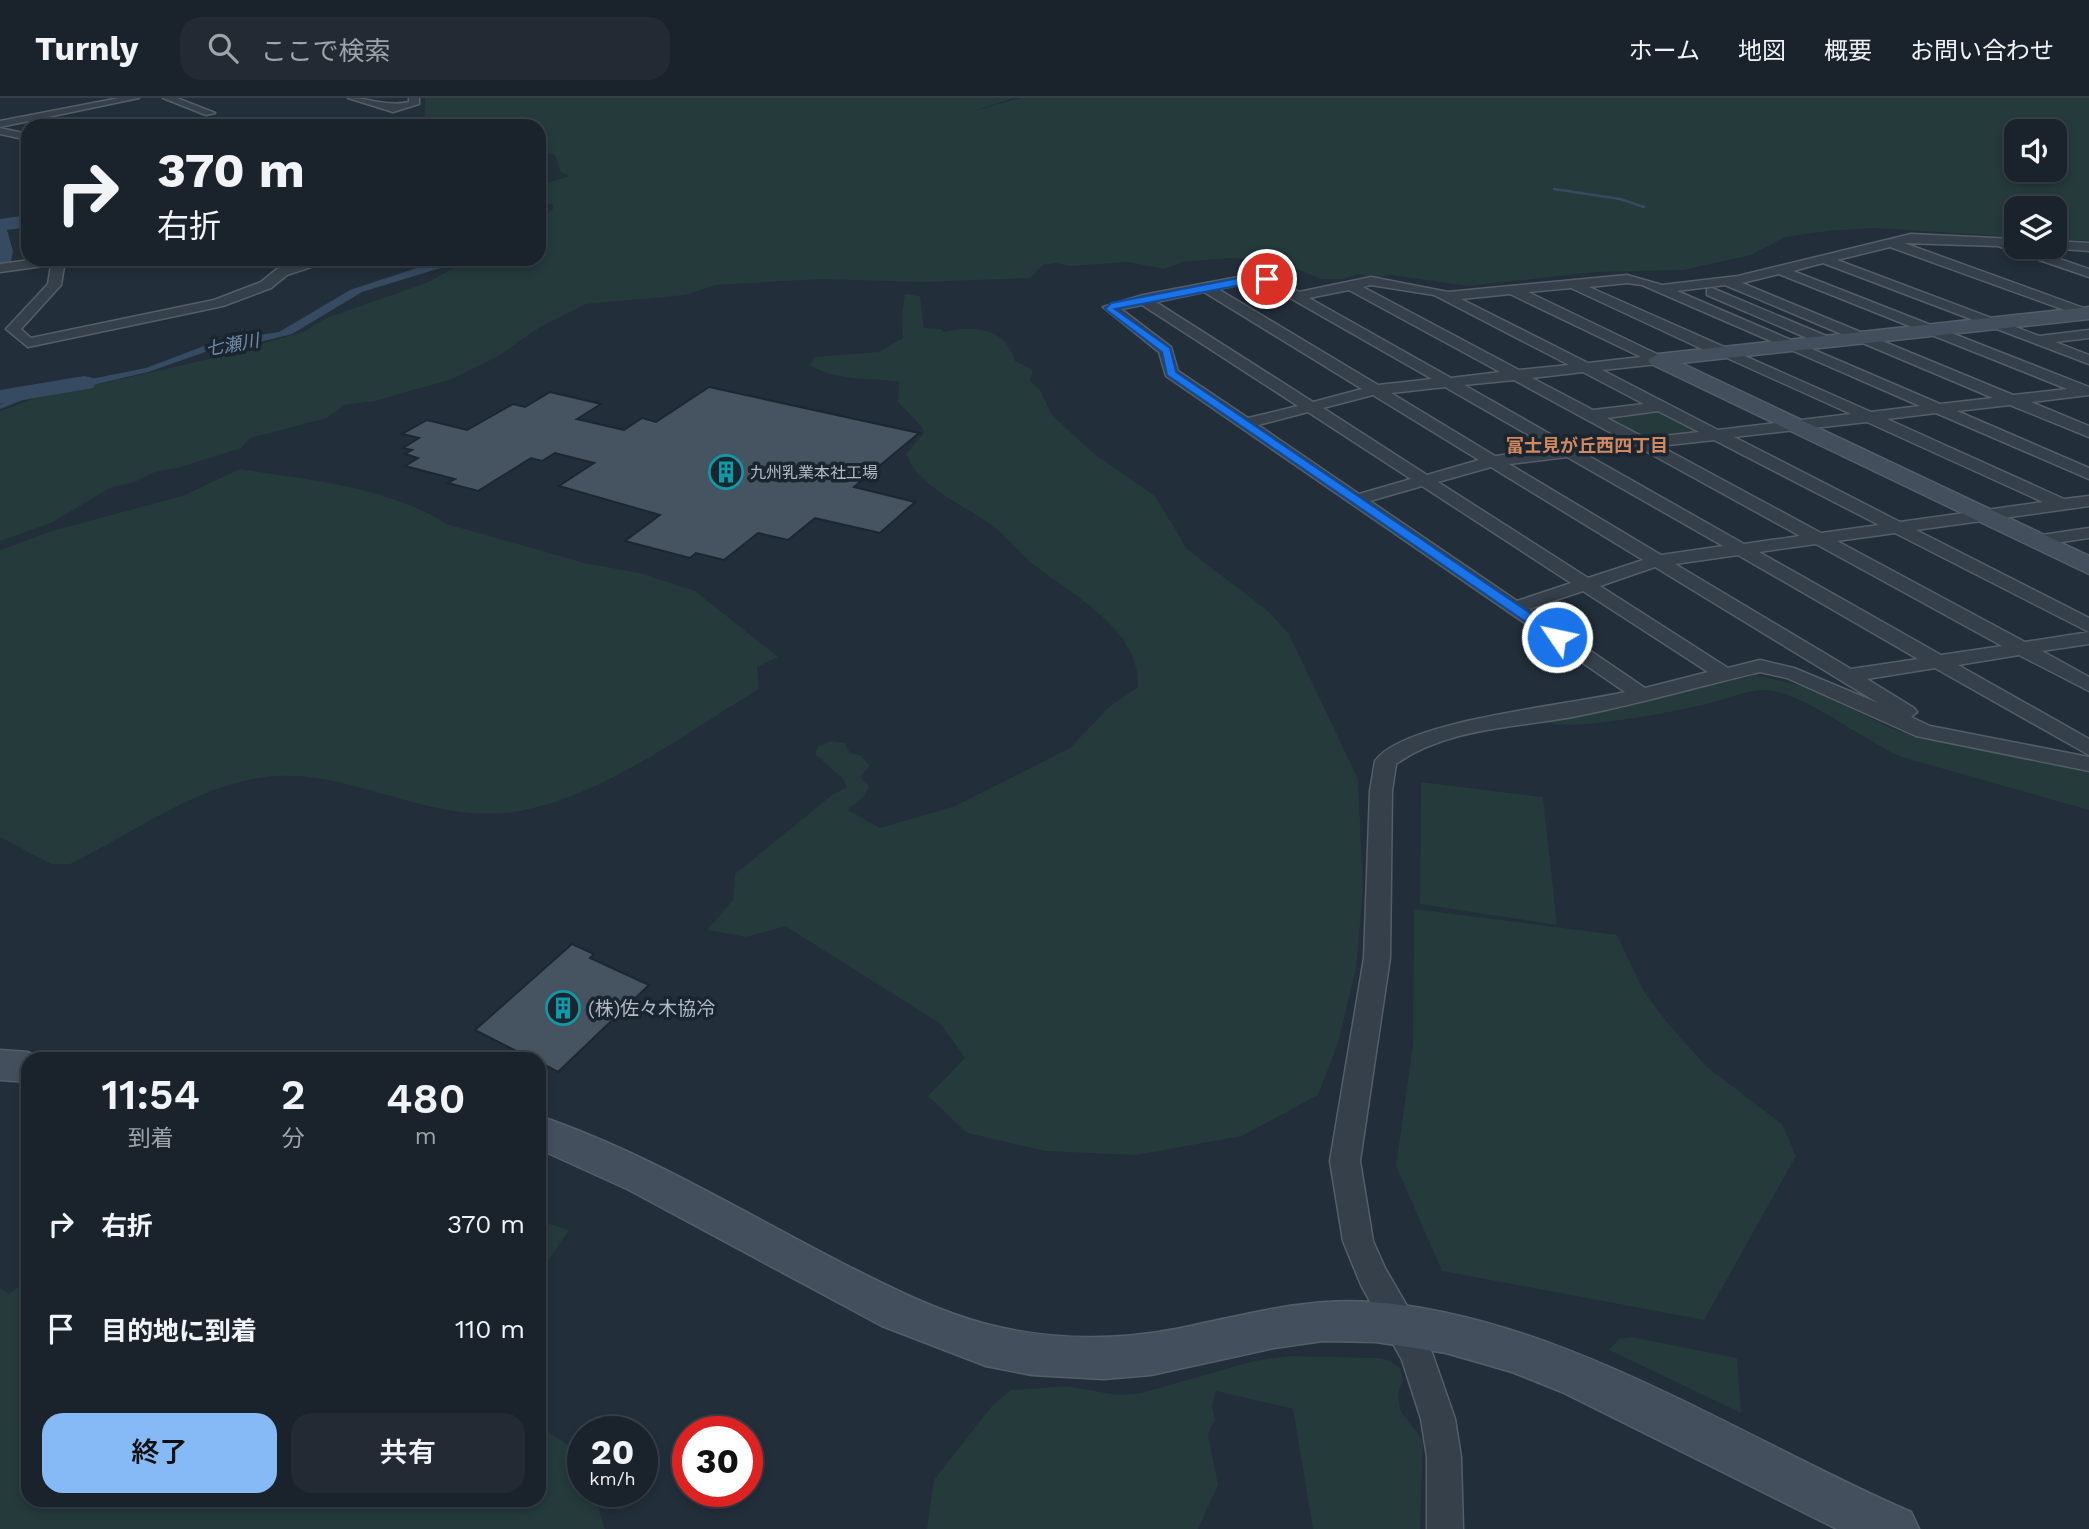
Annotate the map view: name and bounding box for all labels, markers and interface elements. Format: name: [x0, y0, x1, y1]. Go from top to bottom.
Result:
search box: [180, 17, 670, 80]
text: Turnly: [35, 29, 138, 68]
icon: search: [204, 29, 242, 67]
text: ここで検索: [260, 36, 390, 66]
text: ホーム: [1629, 37, 1700, 65]
text: 地図: [1738, 37, 1786, 65]
text: 概要: [1824, 37, 1872, 65]
text: お問い合わせ: [1910, 37, 2054, 65]
map controls: [2004, 119, 2067, 259]
button: sound: [2004, 119, 2067, 182]
text: 370 m: [157, 141, 305, 199]
icon: right: [42, 147, 133, 238]
button: layers: [2004, 196, 2067, 259]
text: 右折: [157, 207, 221, 245]
pin: [1237, 249, 1297, 309]
icon: arrive: [1248, 260, 1286, 298]
water label: 七瀬川: [204, 329, 262, 360]
district label: 富士見が丘西四丁目: [1506, 435, 1668, 456]
building icon: 九州乳業本社工場: [707, 453, 745, 491]
place label: 九州乳業本社工場: [750, 463, 878, 482]
position arrow: [1520, 600, 1594, 674]
building icon: (株)佐々木協冷: [544, 989, 582, 1027]
place label: (株)佐々木協冷: [588, 997, 715, 1020]
text: 11:54: [102, 1070, 200, 1119]
text: 2: [281, 1070, 305, 1119]
text: 480: [386, 1074, 465, 1123]
text: m: [415, 1123, 437, 1150]
text: 到着: [128, 1125, 174, 1152]
text: 分: [282, 1125, 305, 1152]
icon: right: [42, 1205, 80, 1243]
text: 370 m: [447, 1209, 525, 1239]
text: 右折: [101, 1211, 153, 1241]
icon: arrive: [42, 1310, 80, 1348]
text: 110 m: [455, 1314, 525, 1344]
text: 目的地に到着: [101, 1316, 257, 1346]
button: 終了: [42, 1413, 277, 1493]
button: 共有: [291, 1413, 525, 1493]
speed limit sign: 30: [672, 1416, 763, 1507]
text: 20: [591, 1431, 634, 1473]
text: km/h: [589, 1468, 636, 1489]

